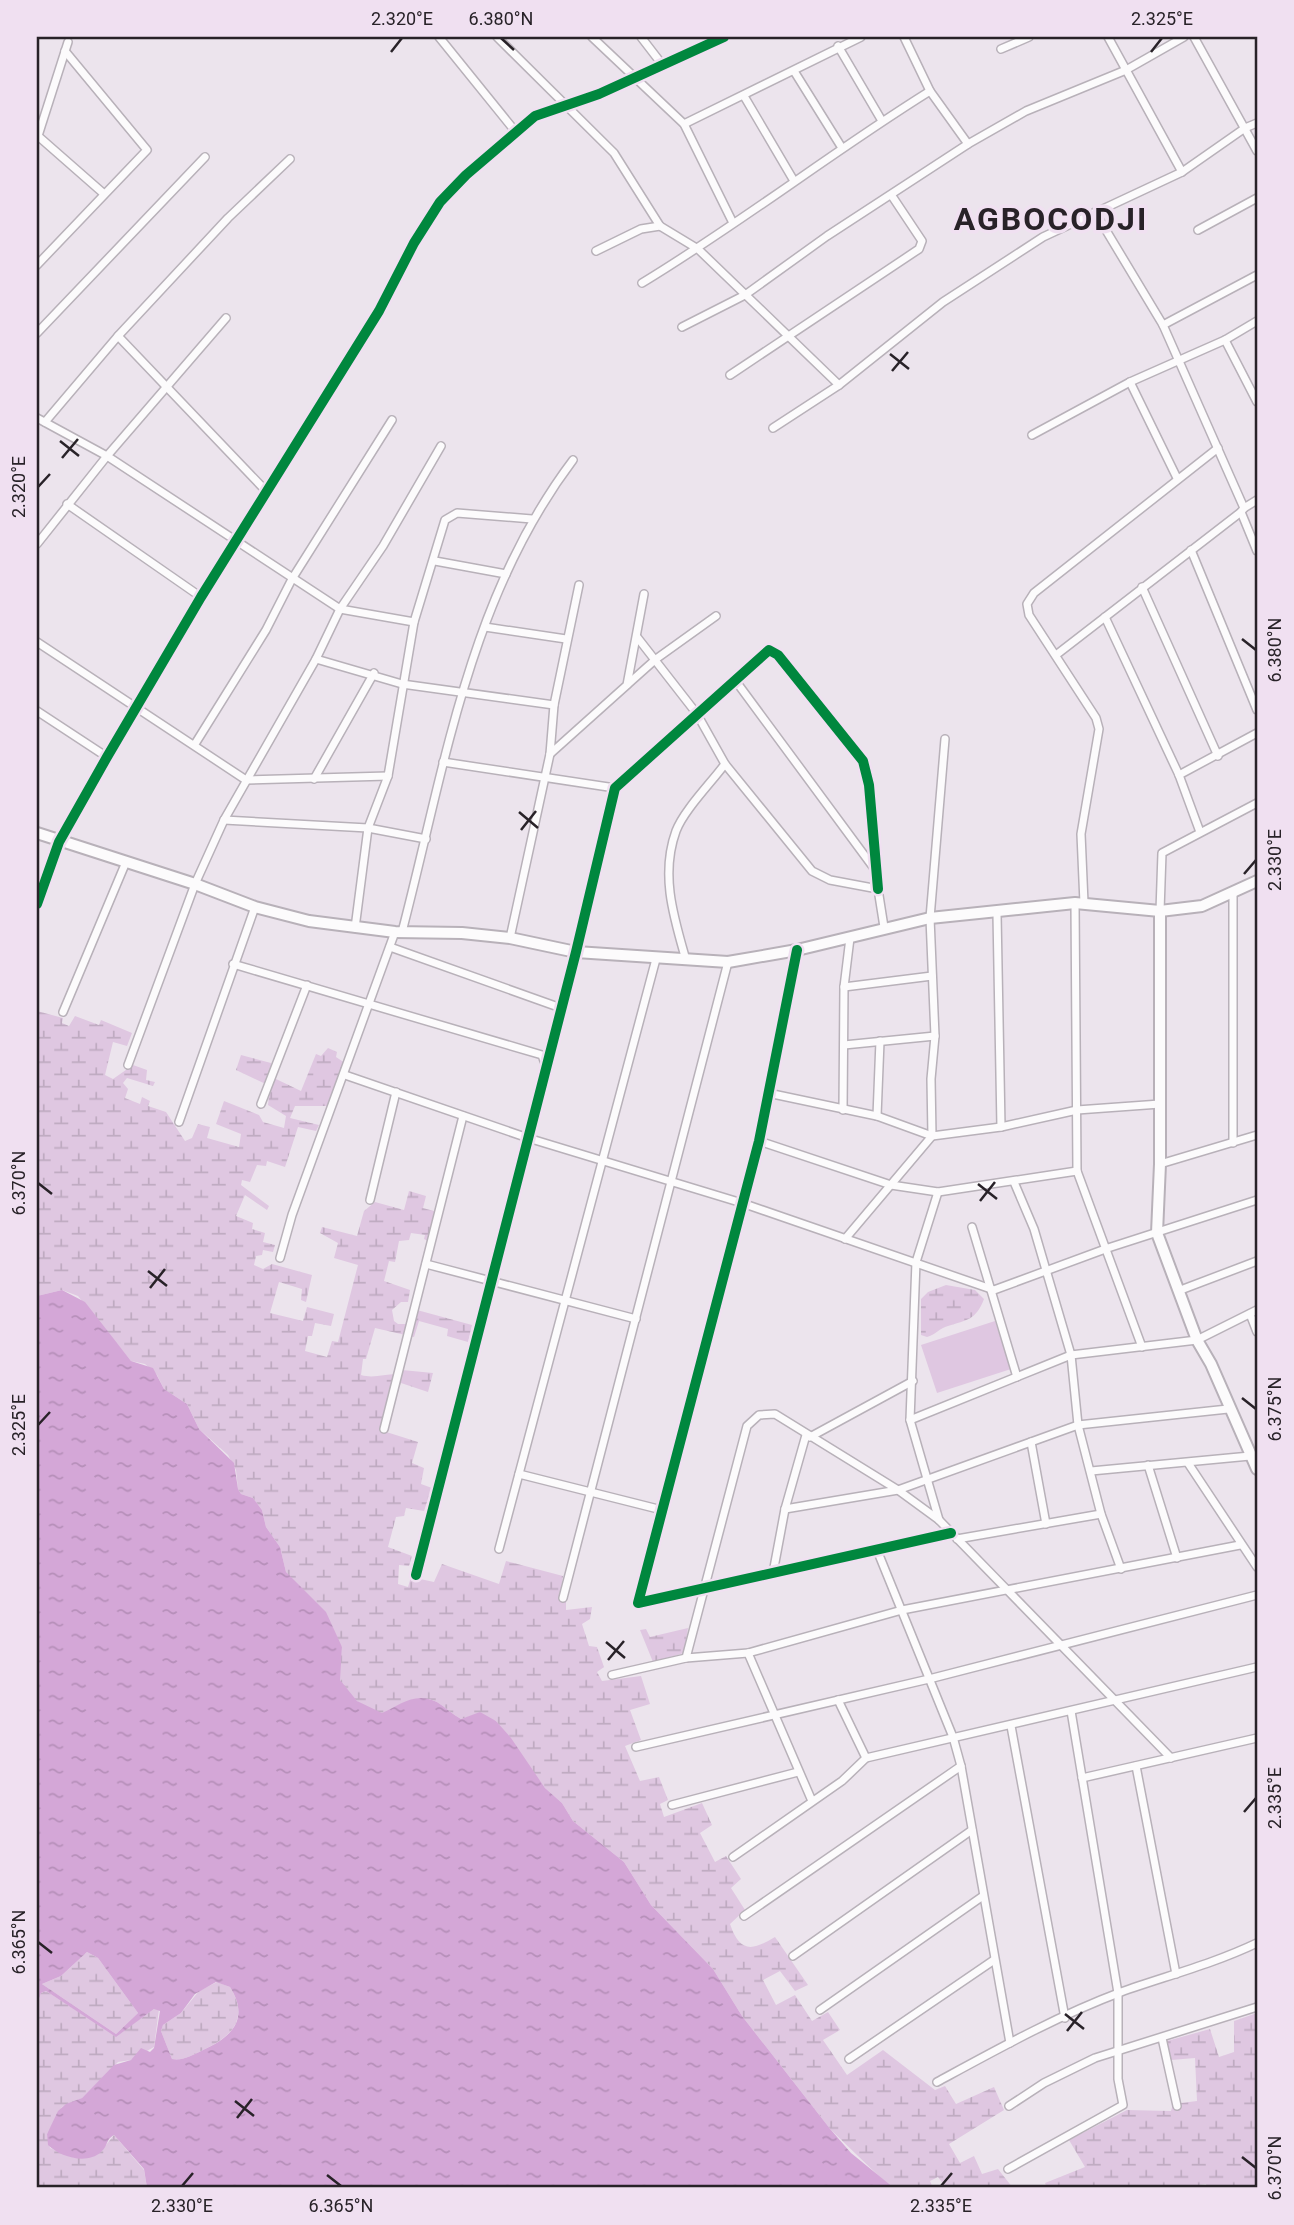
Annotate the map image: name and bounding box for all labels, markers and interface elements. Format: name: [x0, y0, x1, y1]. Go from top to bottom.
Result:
text: 2.320°E: [371, 8, 433, 29]
text: 6.380°N: [469, 8, 533, 29]
text: 2.325°E: [1131, 8, 1193, 29]
district label: AGBOCODJI: [954, 200, 1148, 238]
text: 2.320°E: [8, 456, 29, 518]
text: 6.380°N: [1264, 618, 1285, 682]
text: 2.330°E: [1264, 829, 1285, 891]
text: 6.370°N: [8, 1151, 29, 1215]
text: 6.375°N: [1264, 1377, 1285, 1441]
text: 2.325°E: [8, 1394, 29, 1456]
text: 2.335°E: [1264, 1767, 1285, 1829]
text: 6.365°N: [8, 1910, 29, 1974]
text: 6.370°N: [1264, 2136, 1285, 2200]
text: 2.330°E: [151, 2195, 213, 2216]
text: 6.365°N: [309, 2195, 373, 2216]
text: 2.335°E: [910, 2195, 972, 2216]

